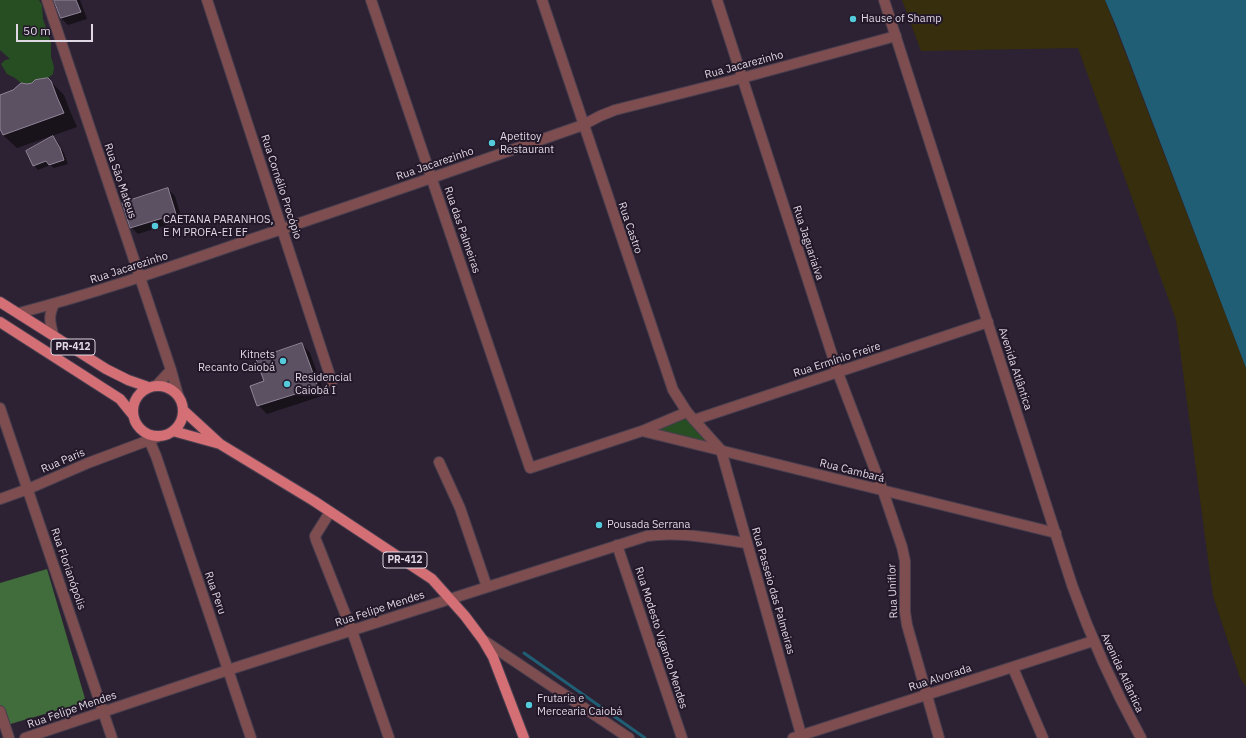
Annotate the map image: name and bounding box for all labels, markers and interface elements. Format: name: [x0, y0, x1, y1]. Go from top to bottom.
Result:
place label: Hause of Shamp: [861, 12, 942, 26]
marker: Hause of Shamp: [848, 14, 858, 24]
scale bar: [18, 16, 95, 42]
text: 50 m: [23, 23, 51, 38]
street label: Rua Jacarezinho: [703, 48, 785, 82]
place label: Apetitoy Restaurant: [500, 130, 554, 156]
street label: Rua Cornélio Procópio: [258, 133, 304, 241]
marker: Apetitoy Restaurant: [487, 138, 497, 148]
street label: Rua São Mateus: [101, 141, 139, 221]
street label: Rua Jacarezinho: [394, 145, 476, 183]
street label: Rua das Palmeiras: [441, 185, 483, 275]
street label: Rua Castro: [615, 200, 645, 256]
street label: Rua Jaguariaíva: [790, 204, 826, 282]
place label: CAETANA PARANHOS, E M PROFA-EI EF: [163, 213, 273, 239]
marker: CAETANA PARANHOS, E M PROFA-EI EF: [150, 221, 160, 231]
street label: Rua Jacarezinho: [88, 249, 170, 287]
street label: Avenida Atlântica: [995, 326, 1035, 412]
road number: PR-412: [51, 339, 95, 355]
street label: Rua Ermínio Freire: [792, 340, 882, 380]
place label: Kitnets Recanto Caiobá: [198, 348, 275, 374]
marker: Kitnets Recanto Caiobá: [278, 356, 288, 366]
place label: Residencial Caiobá I: [295, 371, 352, 397]
marker: Residencial Caiobá I: [282, 379, 292, 389]
street label: Rua Paris: [39, 446, 87, 476]
street label: Rua Cambará: [818, 457, 886, 485]
place label: Pousada Serrana: [607, 518, 690, 532]
marker: Pousada Serrana: [594, 520, 604, 530]
street label: Rua Florianópolis: [48, 526, 88, 612]
street label: Rua Passeio das Palmeiras: [749, 526, 797, 656]
road number: PR-412: [383, 552, 427, 568]
street label: Rua Uniflor: [885, 563, 901, 619]
street label: Rua Modesto Vigando Mendes: [632, 565, 690, 711]
street label: Rua Peru: [202, 570, 228, 616]
street label: Rua Felipe Mendes: [334, 588, 426, 630]
street label: Avenida Atlântica: [1098, 631, 1146, 715]
street label: Rua Alvorada: [907, 662, 973, 694]
street label: Rua Felipe Mendes: [26, 689, 118, 731]
place label: Frutaria e Mercearia Caiobá: [537, 692, 622, 718]
marker: Frutaria e Mercearia Caiobá: [524, 700, 534, 710]

